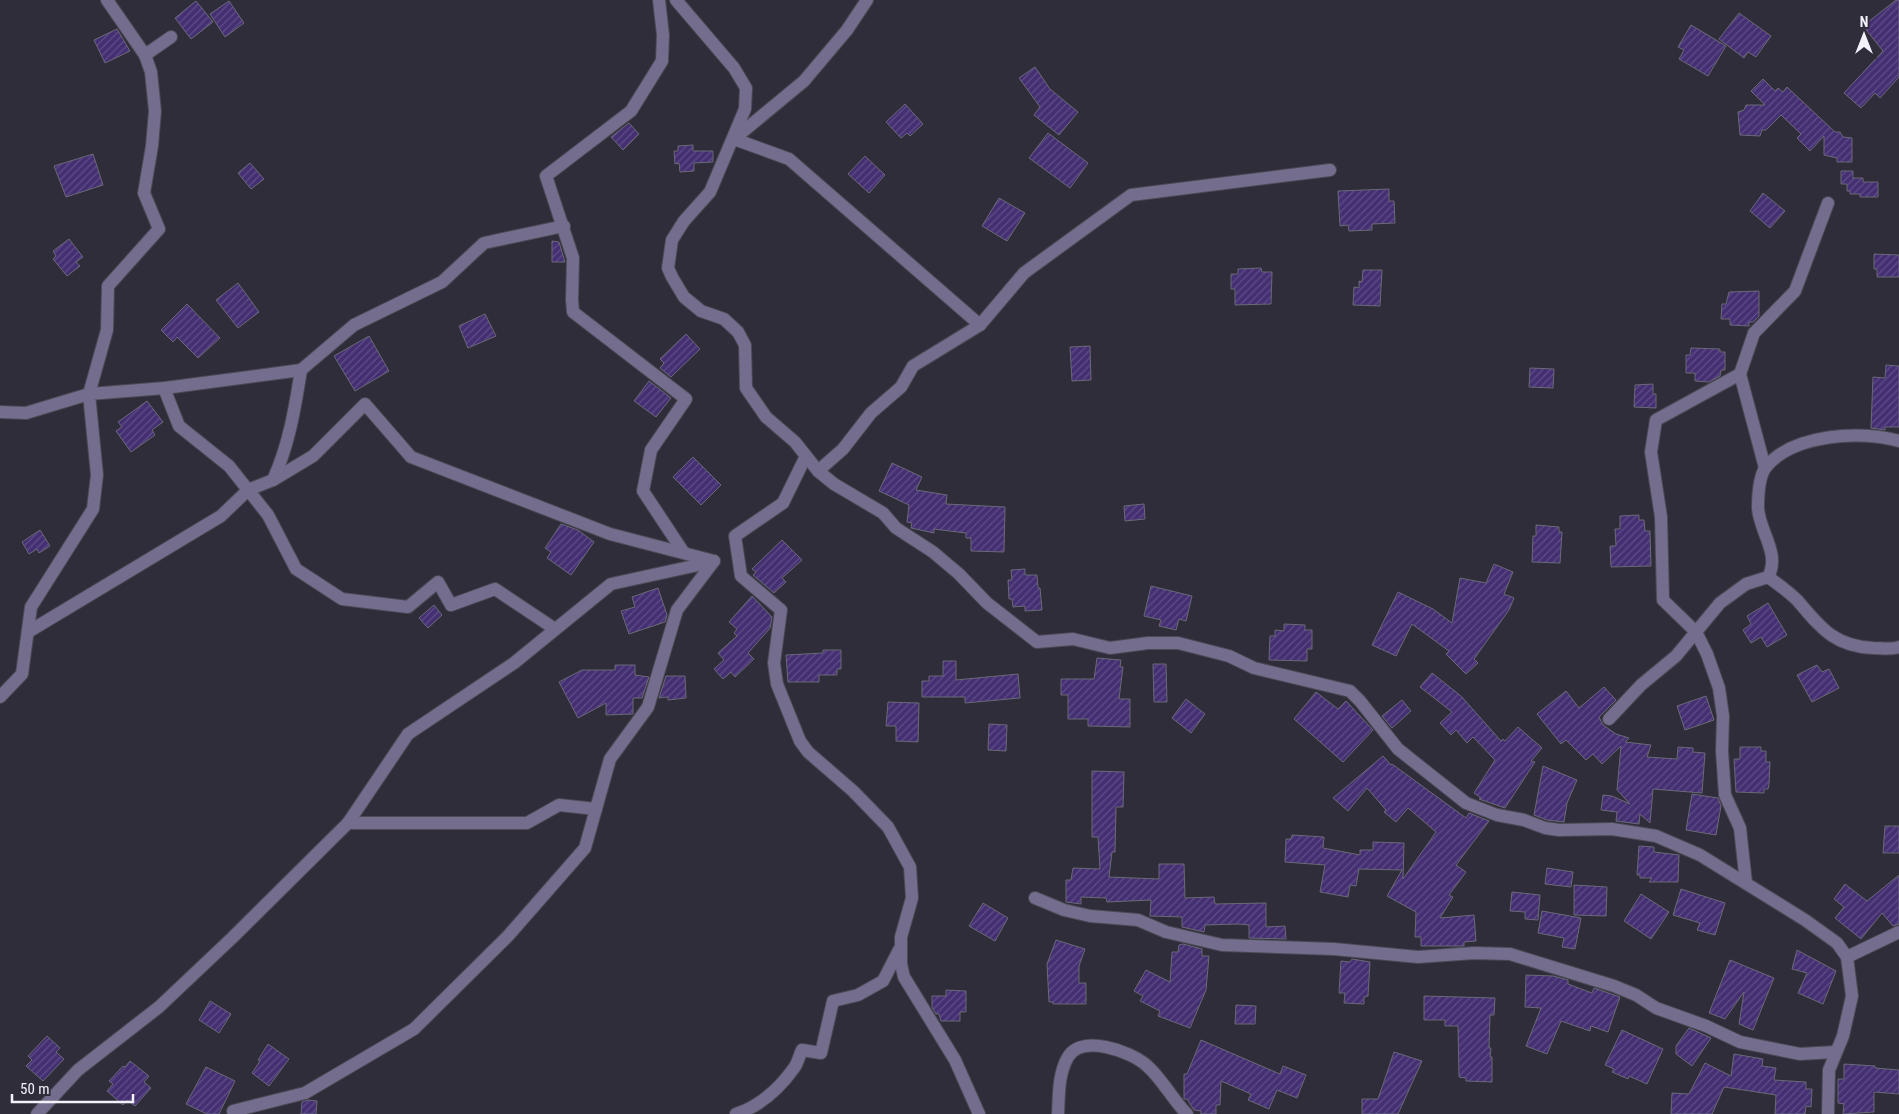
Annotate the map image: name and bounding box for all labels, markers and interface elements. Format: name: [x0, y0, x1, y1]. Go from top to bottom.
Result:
north arrow: [1839, 10, 1889, 60]
text: N: [1860, 14, 1868, 30]
scale bar: [12, 1072, 134, 1104]
text: 50 m: [20, 1080, 50, 1098]

